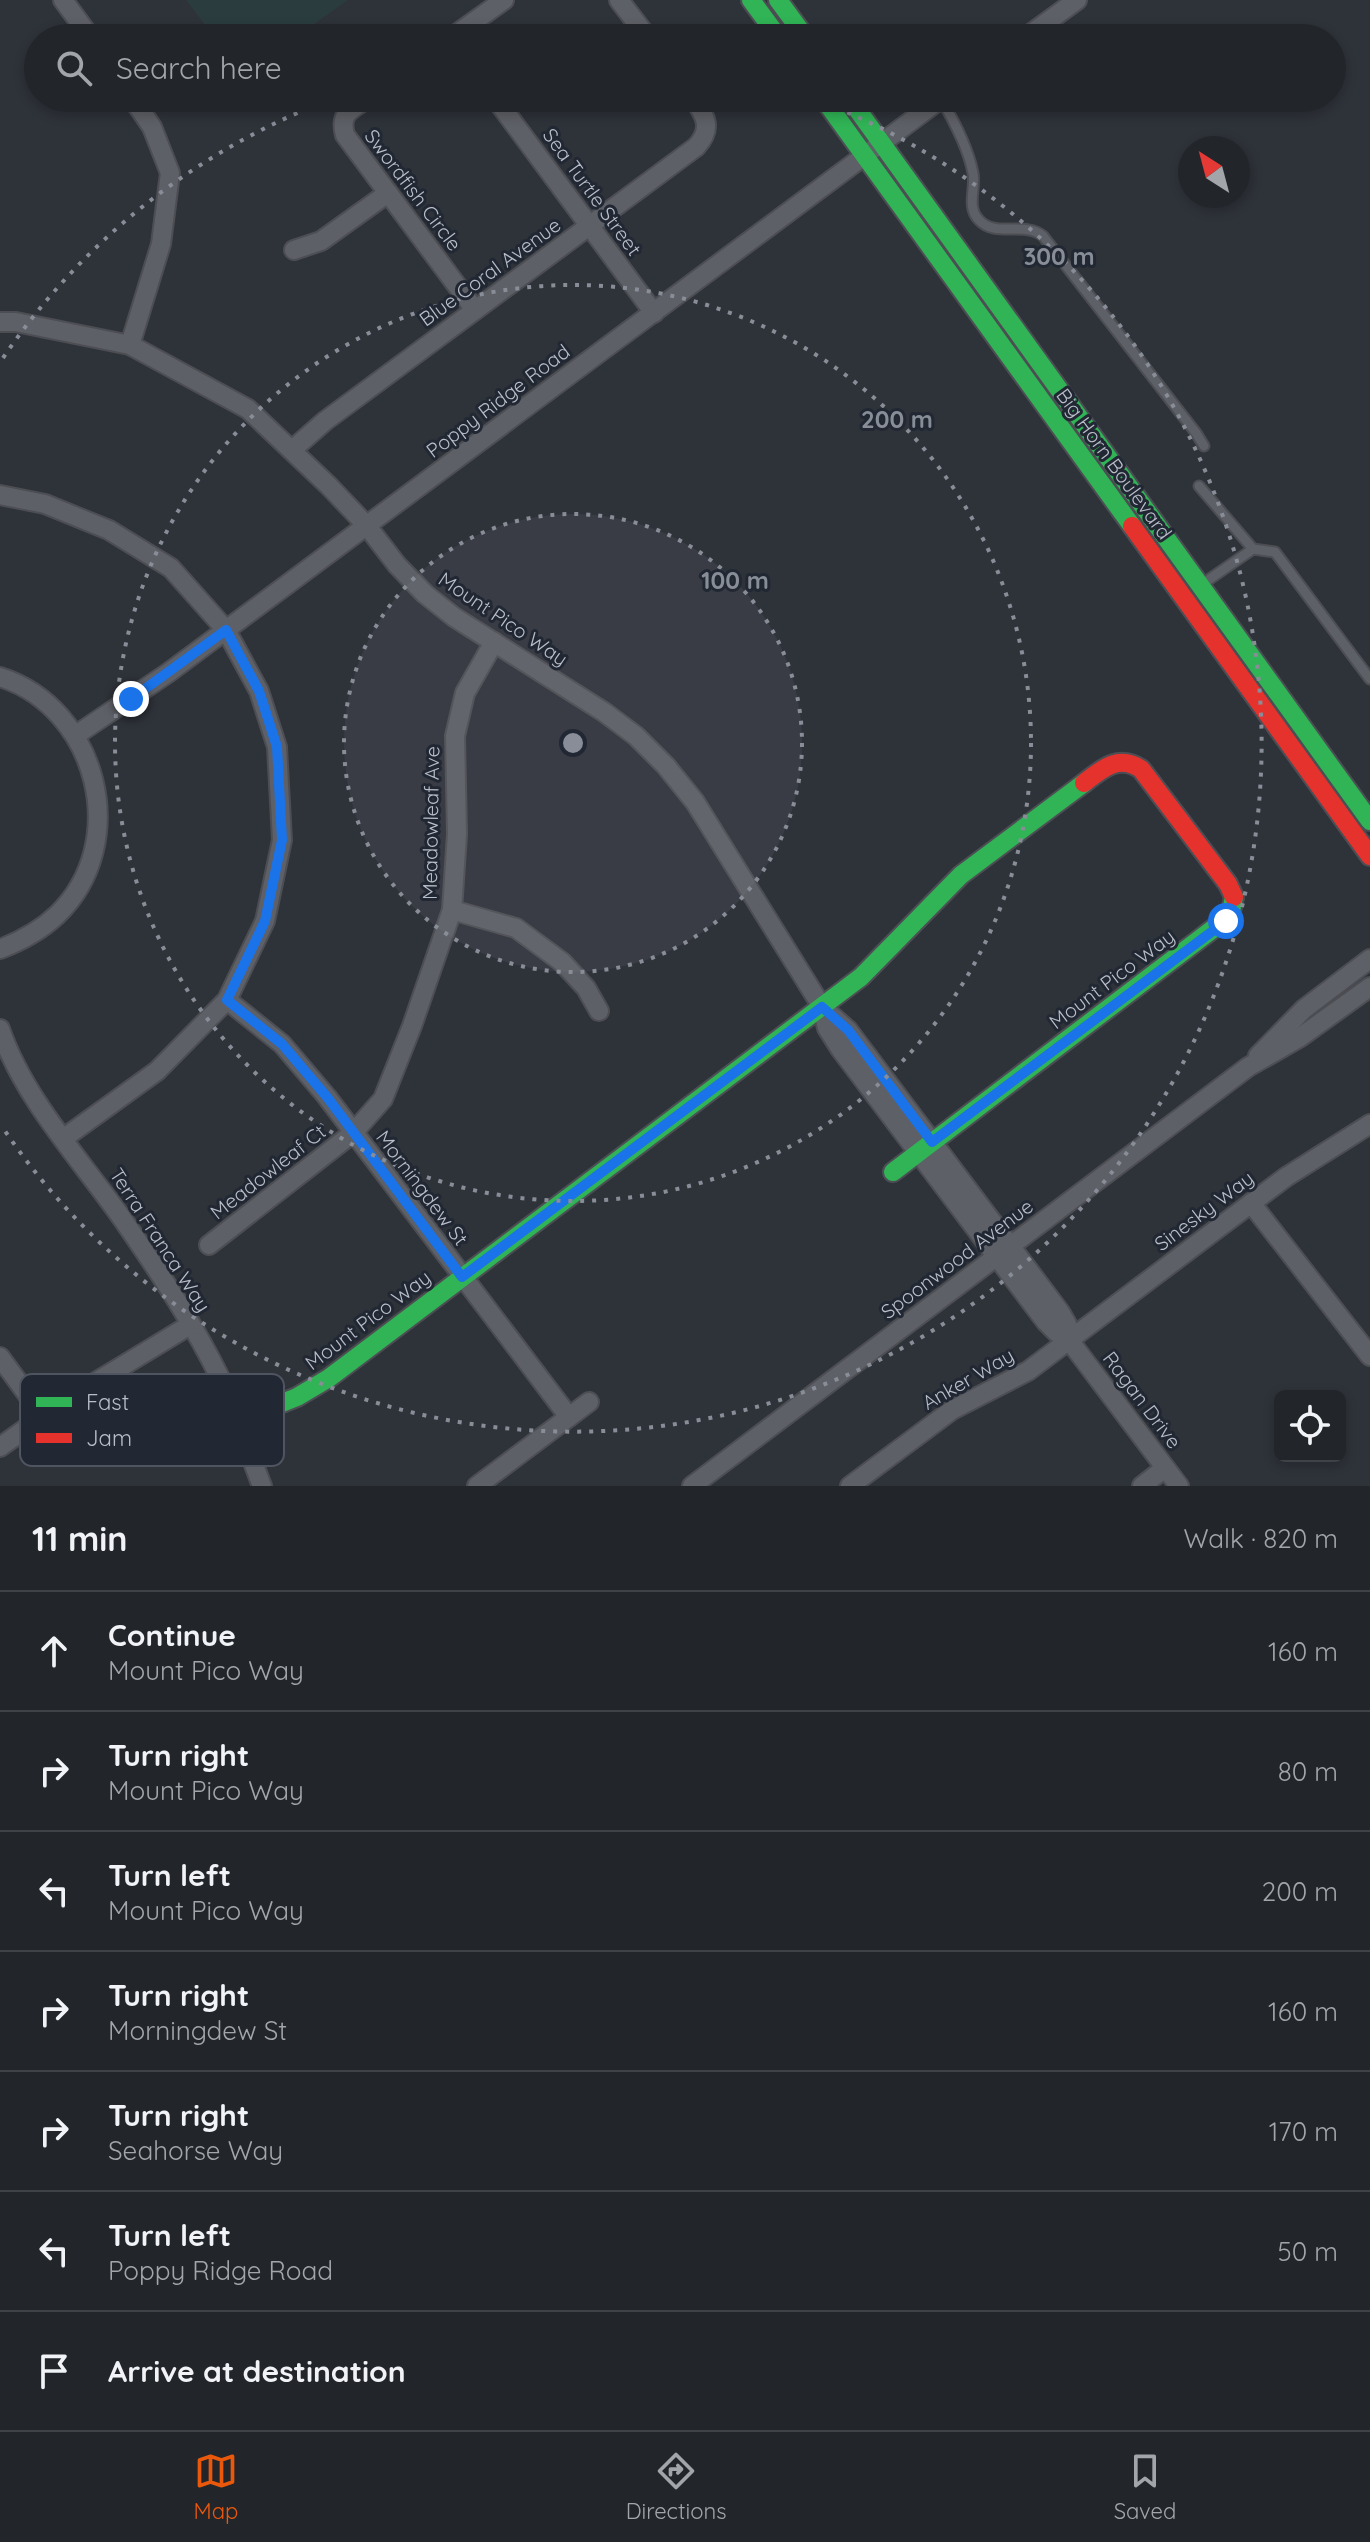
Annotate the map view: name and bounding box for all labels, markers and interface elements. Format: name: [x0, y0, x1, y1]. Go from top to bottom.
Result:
search box: [24, 24, 1346, 112]
icon: search: [52, 46, 96, 90]
text: Search here: [116, 49, 282, 87]
street label: Sea Turtle Street: [538, 123, 647, 261]
street label: Swordfish Circle: [359, 124, 467, 256]
north arrow: [1178, 136, 1250, 208]
street label: Blue Coral Avenue: [414, 212, 565, 331]
text: 300 m: [1023, 241, 1095, 271]
street label: Poppy Ridge Road: [421, 339, 574, 463]
street label: Big Horn Boulevard: [1051, 383, 1178, 544]
text: 200 m: [861, 404, 933, 434]
text: 100 m: [701, 565, 769, 595]
street label: Mount Pico Way: [434, 566, 573, 671]
route end: [113, 681, 149, 717]
centre of rings: [559, 729, 587, 757]
street label: Meadowleaf Ave: [417, 746, 444, 900]
route start: [1208, 903, 1244, 939]
street label: Mount Pico Way: [1044, 923, 1179, 1034]
street label: Meadowleaf Ct: [205, 1119, 331, 1224]
street label: Morningdew St: [371, 1125, 474, 1250]
street label: Terra Franca Way: [105, 1163, 216, 1316]
street label: Sinesky Way: [1149, 1165, 1258, 1256]
street label: Spoonwood Avenue: [876, 1193, 1038, 1324]
street label: Mount Pico Way: [300, 1264, 435, 1375]
street label: Anker Way: [917, 1342, 1018, 1415]
street label: Ragan Drive: [1098, 1346, 1187, 1453]
legend: [20, 1374, 284, 1466]
text: Fast: [86, 1388, 129, 1416]
map controls: [1274, 1390, 1346, 1462]
button: locate: [1274, 1390, 1346, 1462]
text: Jam: [86, 1424, 132, 1452]
text: 11 min: [32, 1517, 128, 1560]
text: Walk · 820 m: [1183, 1522, 1338, 1555]
text: Continue: [108, 1616, 236, 1654]
icon: ahead: [32, 1629, 76, 1673]
text: 160 m: [1268, 1635, 1338, 1668]
text: Mount Pico Way: [108, 1654, 304, 1687]
text: Turn right: [108, 1736, 249, 1774]
icon: right: [32, 1749, 76, 1793]
text: 80 m: [1278, 1755, 1338, 1788]
text: Mount Pico Way: [108, 1774, 304, 1807]
text: Turn left: [108, 1856, 231, 1894]
icon: left: [32, 1869, 76, 1913]
text: 200 m: [1262, 1875, 1338, 1908]
text: Mount Pico Way: [108, 1894, 304, 1927]
text: Turn right: [108, 1976, 249, 2014]
icon: right: [32, 1989, 76, 2033]
text: 160 m: [1268, 1995, 1338, 2028]
text: Morningdew St: [108, 2014, 287, 2047]
text: Turn right: [108, 2096, 249, 2134]
icon: right: [32, 2109, 76, 2153]
text: 170 m: [1269, 2115, 1338, 2148]
text: Seahorse Way: [108, 2134, 283, 2167]
text: Turn left: [108, 2216, 231, 2254]
icon: left: [32, 2229, 76, 2273]
text: 50 m: [1278, 2235, 1338, 2268]
text: Poppy Ridge Road: [108, 2254, 333, 2287]
icon: arrive: [32, 2349, 76, 2393]
text: Arrive at destination: [108, 2352, 406, 2390]
tab: Map: [194, 2449, 238, 2525]
tab: Directions: [626, 2449, 726, 2525]
tab: Saved: [1114, 2449, 1176, 2525]

